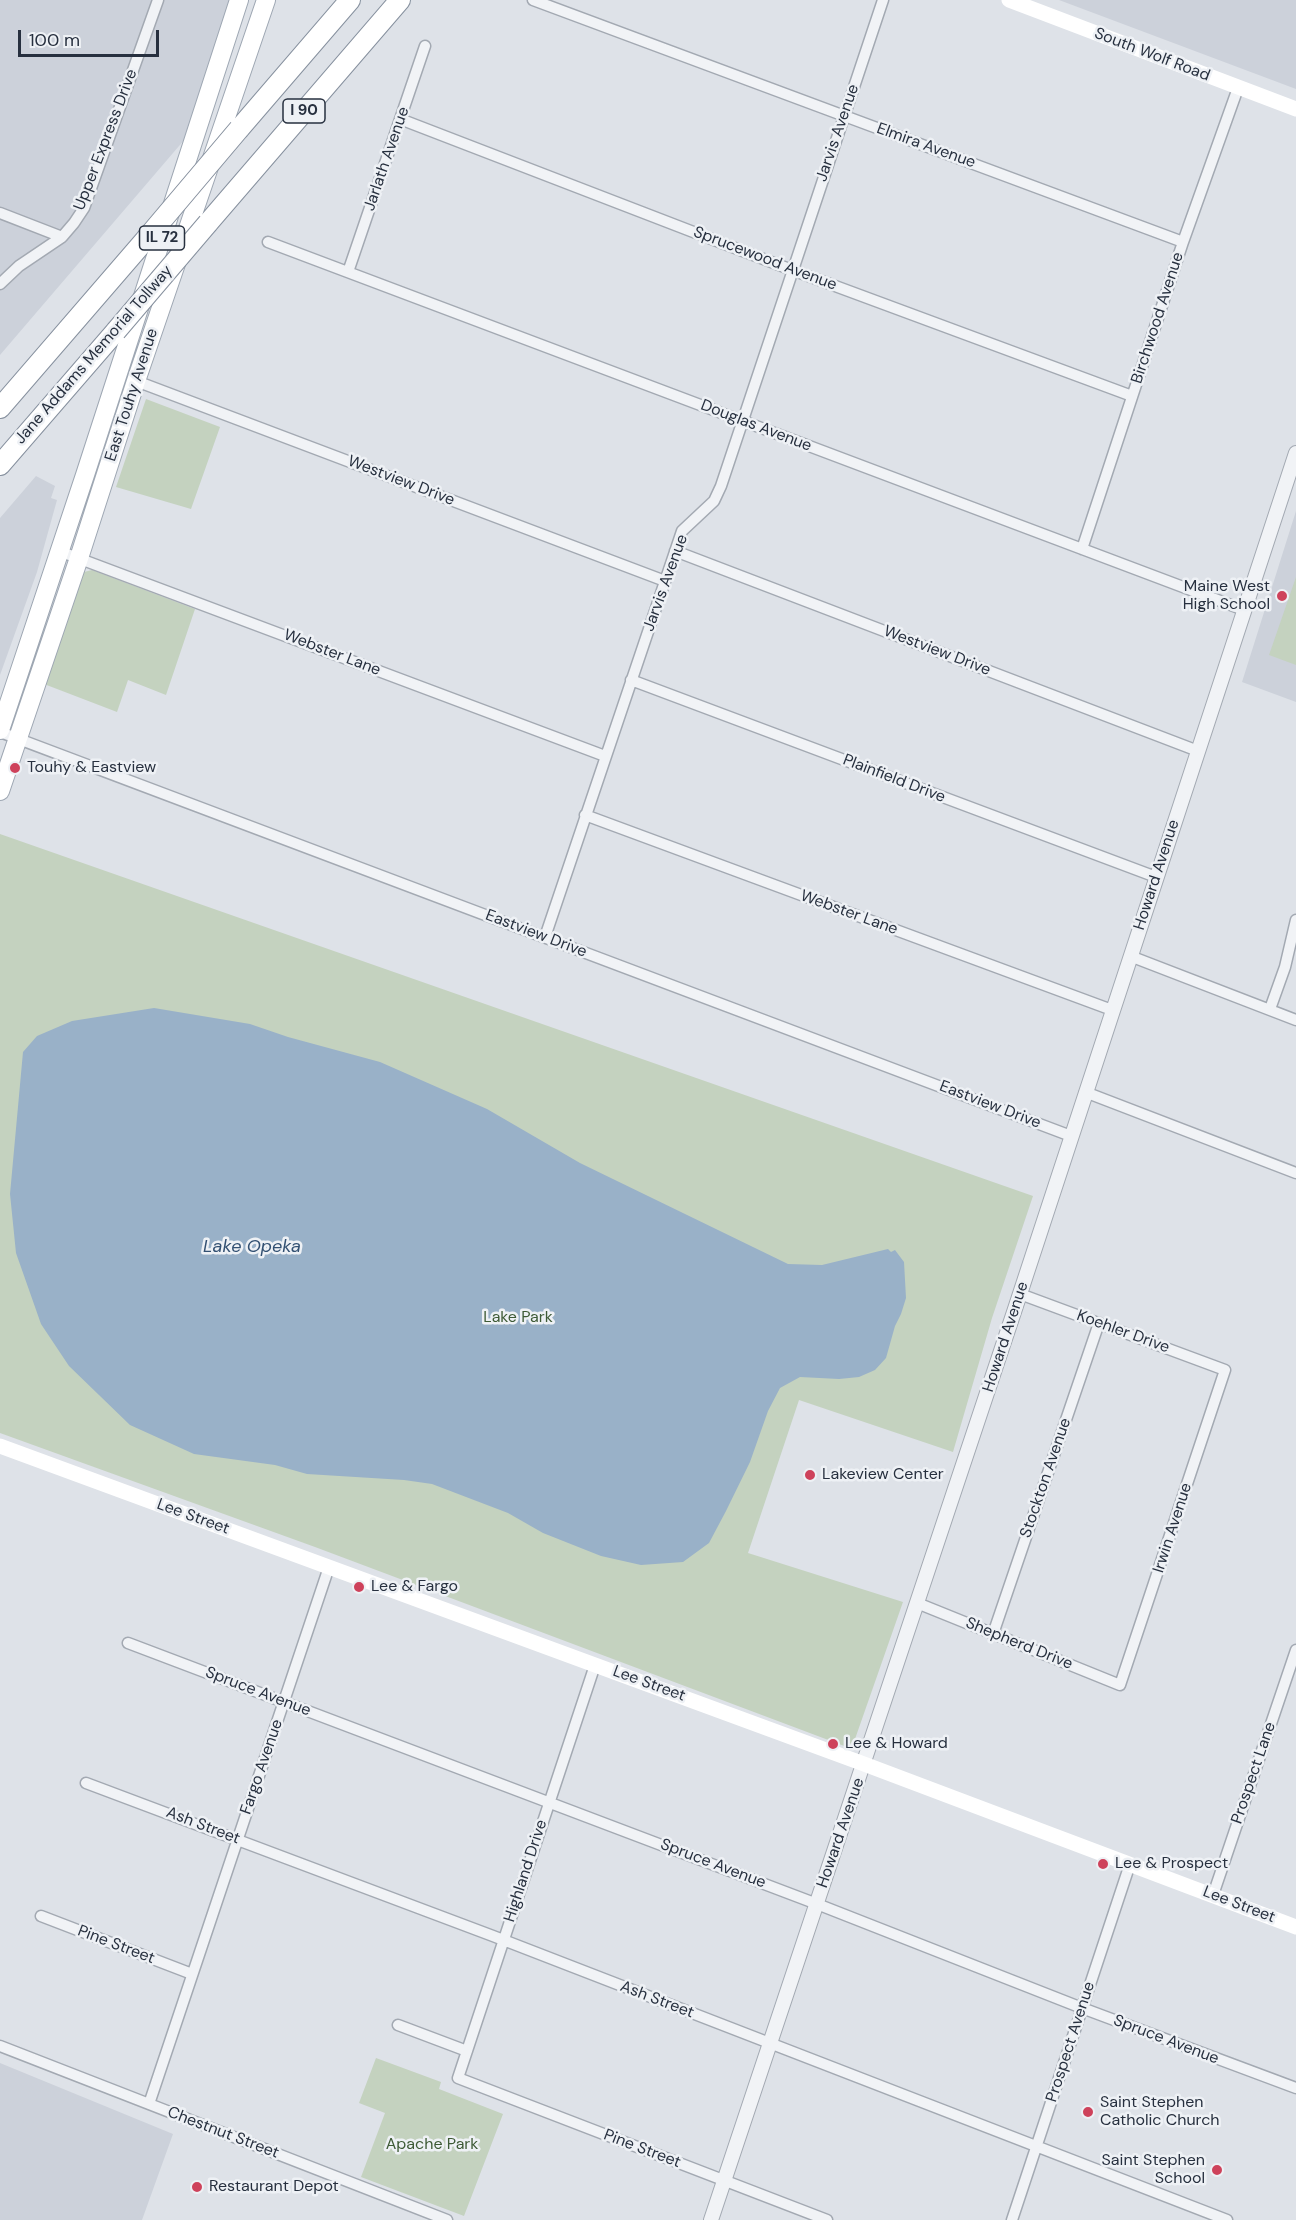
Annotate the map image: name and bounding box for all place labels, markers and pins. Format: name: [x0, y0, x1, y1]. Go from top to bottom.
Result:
place label: Maine West High School: [1183, 577, 1270, 615]
marker: Maine West High School: [1275, 589, 1289, 603]
place label: Touhy & Eastview: [27, 758, 156, 778]
marker: Touhy & Eastview: [8, 761, 22, 775]
place label: Lakeview Center: [822, 1465, 944, 1485]
marker: Lakeview Center: [803, 1468, 817, 1482]
place label: Lee & Fargo: [371, 1577, 458, 1597]
marker: Lee & Fargo: [352, 1580, 366, 1594]
place label: Lee & Howard: [845, 1734, 948, 1754]
marker: Lee & Howard: [826, 1737, 840, 1751]
place label: Lee & Prospect: [1115, 1854, 1228, 1874]
marker: Lee & Prospect: [1096, 1857, 1110, 1871]
place label: Saint Stephen Catholic Church: [1100, 2093, 1220, 2131]
marker: Saint Stephen Catholic Church: [1081, 2105, 1095, 2119]
place label: Saint Stephen School: [1102, 2151, 1205, 2189]
marker: Saint Stephen School: [1210, 2163, 1224, 2177]
place label: Restaurant Depot: [209, 2177, 339, 2197]
marker: Restaurant Depot: [190, 2180, 204, 2194]

